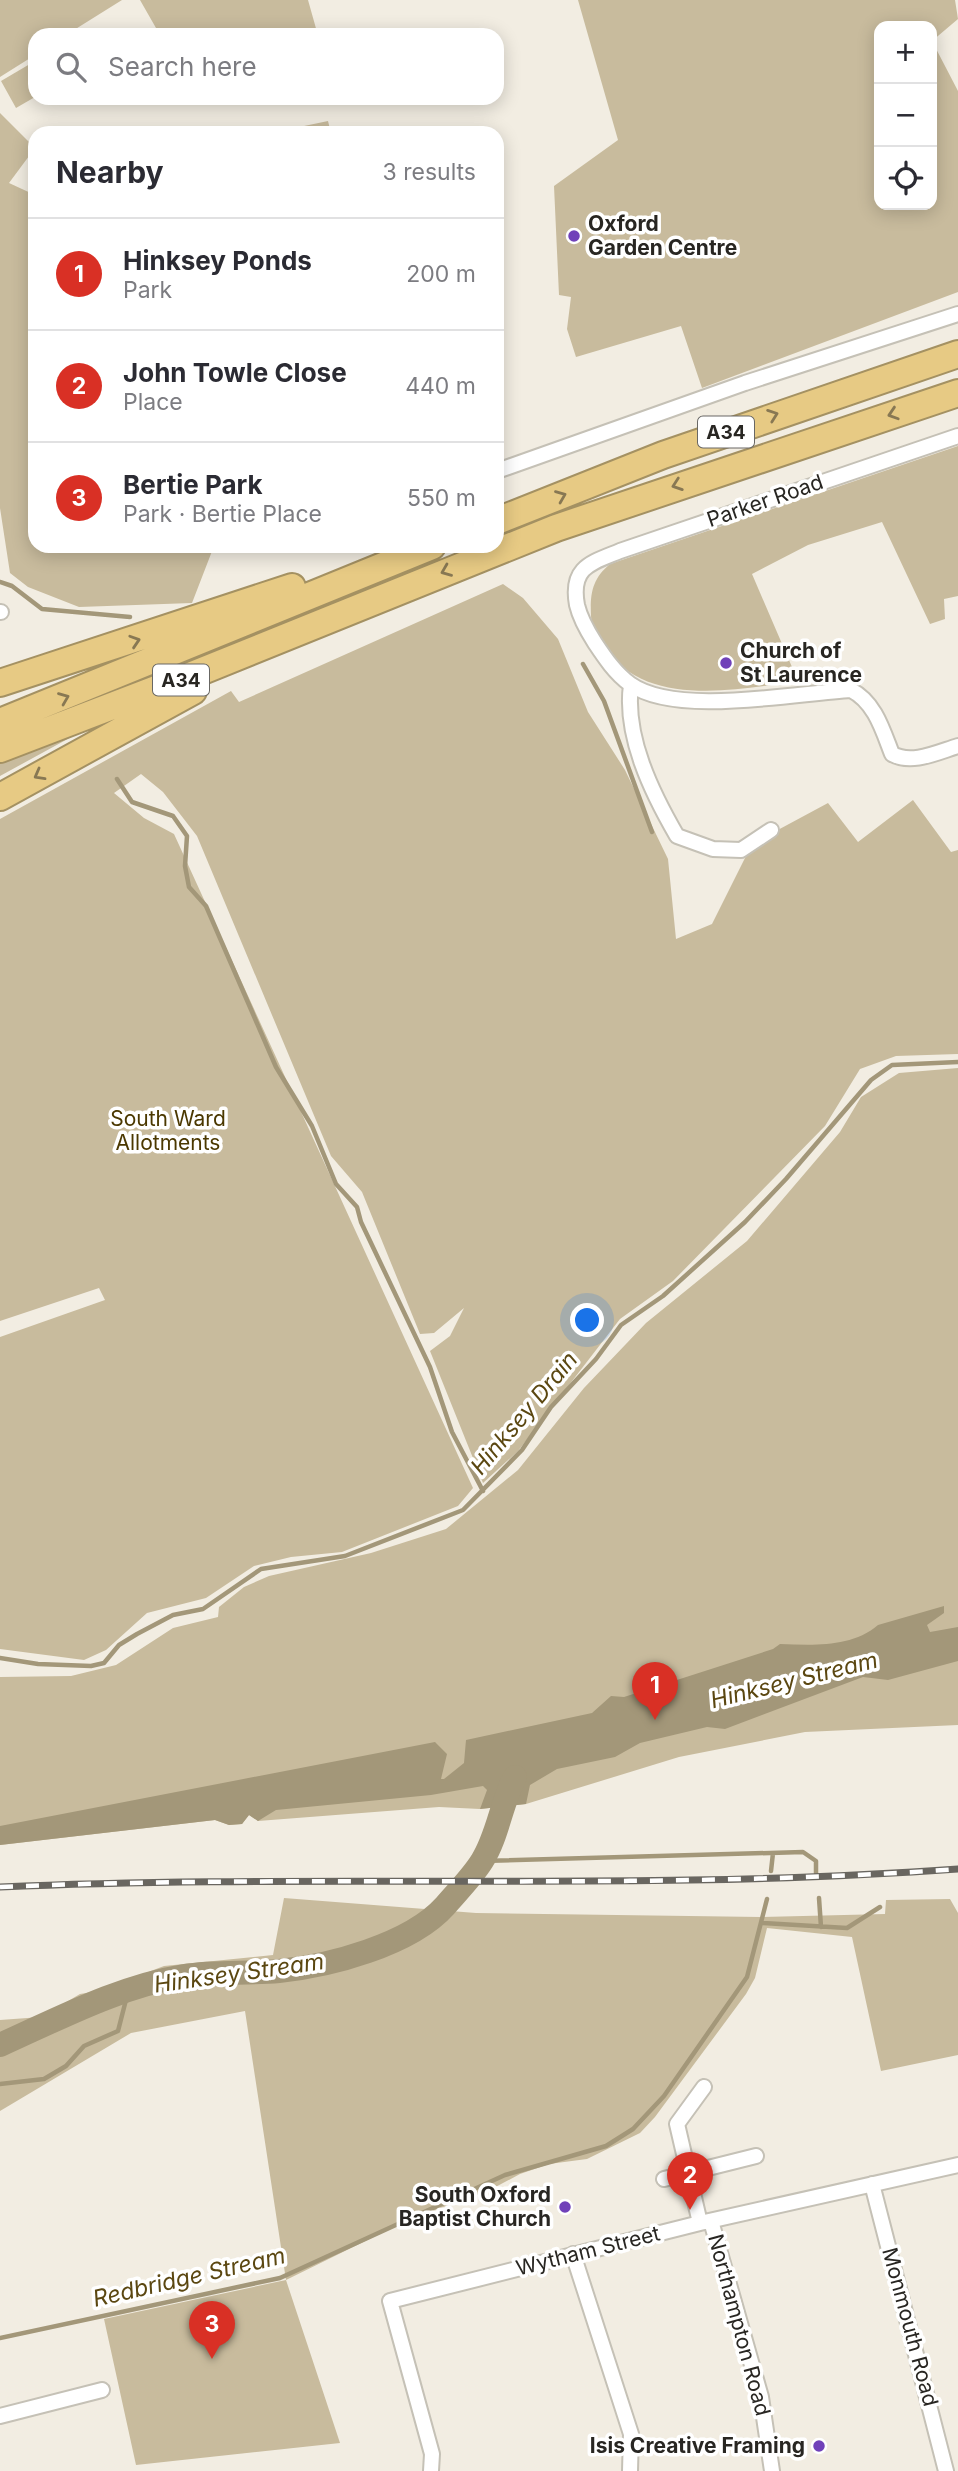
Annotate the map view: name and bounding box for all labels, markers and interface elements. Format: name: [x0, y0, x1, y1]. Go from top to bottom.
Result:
map controls: [874, 21, 937, 210]
button: +: [874, 21, 937, 84]
search box: [28, 28, 504, 105]
icon: search: [52, 48, 90, 86]
text: Search here: [108, 51, 257, 82]
button: −: [874, 84, 937, 147]
button: locate: [874, 147, 937, 210]
text: Nearby: [56, 154, 164, 190]
text: 3 results: [383, 158, 476, 186]
place label: Oxford Garden Centre: [588, 211, 737, 260]
marker: Oxford Garden Centre: [566, 228, 582, 244]
text: Hinksey Ponds: [123, 245, 312, 276]
text: 1: [74, 260, 84, 288]
text: 200 m: [406, 260, 476, 288]
text: Park: [123, 276, 172, 304]
text: John Towle Close: [123, 357, 347, 388]
text: 2: [72, 372, 86, 400]
text: 440 m: [405, 372, 476, 400]
text: Place: [123, 388, 183, 416]
one-way arrow: [887, 406, 900, 420]
one-way arrow: [767, 409, 779, 423]
road number: A34: [698, 416, 754, 448]
text: Bertie Park: [123, 469, 263, 500]
street label: Parker Road: [703, 469, 826, 532]
one-way arrow: [671, 477, 683, 491]
text: 3: [72, 484, 86, 512]
text: 550 m: [407, 484, 476, 512]
one-way arrow: [553, 490, 566, 504]
text: Park · Bertie Place: [123, 500, 322, 528]
one-way arrow: [441, 562, 453, 576]
one-way arrow: [129, 634, 141, 649]
place label: Church of St Laurence: [740, 638, 862, 687]
marker: Church of St Laurence: [718, 655, 734, 671]
road number: A34: [153, 664, 209, 695]
one-way arrow: [57, 692, 69, 706]
one-way arrow: [34, 767, 46, 780]
park label: South Ward Allotments: [110, 1106, 226, 1155]
your location: [570, 1303, 604, 1337]
water label: Hinksey Drain: [465, 1346, 583, 1480]
water label: Hinksey Stream: [708, 1646, 880, 1714]
pin: 1: [632, 1662, 678, 1720]
water label: Hinksey Stream: [152, 1947, 326, 1999]
pin: 2: [667, 2152, 713, 2210]
place label: South Oxford Baptist Church: [399, 2182, 551, 2231]
marker: South Oxford Baptist Church: [557, 2199, 573, 2215]
street label: Wytham Street: [513, 2221, 663, 2280]
street label: Northampton Road: [703, 2231, 776, 2419]
water label: Redbridge Stream: [90, 2241, 288, 2313]
street label: Monmouth Road: [877, 2245, 944, 2409]
pin: 3: [189, 2301, 235, 2359]
place label: Isis Creative Framing: [590, 2433, 805, 2458]
marker: Isis Creative Framing: [811, 2438, 827, 2454]

